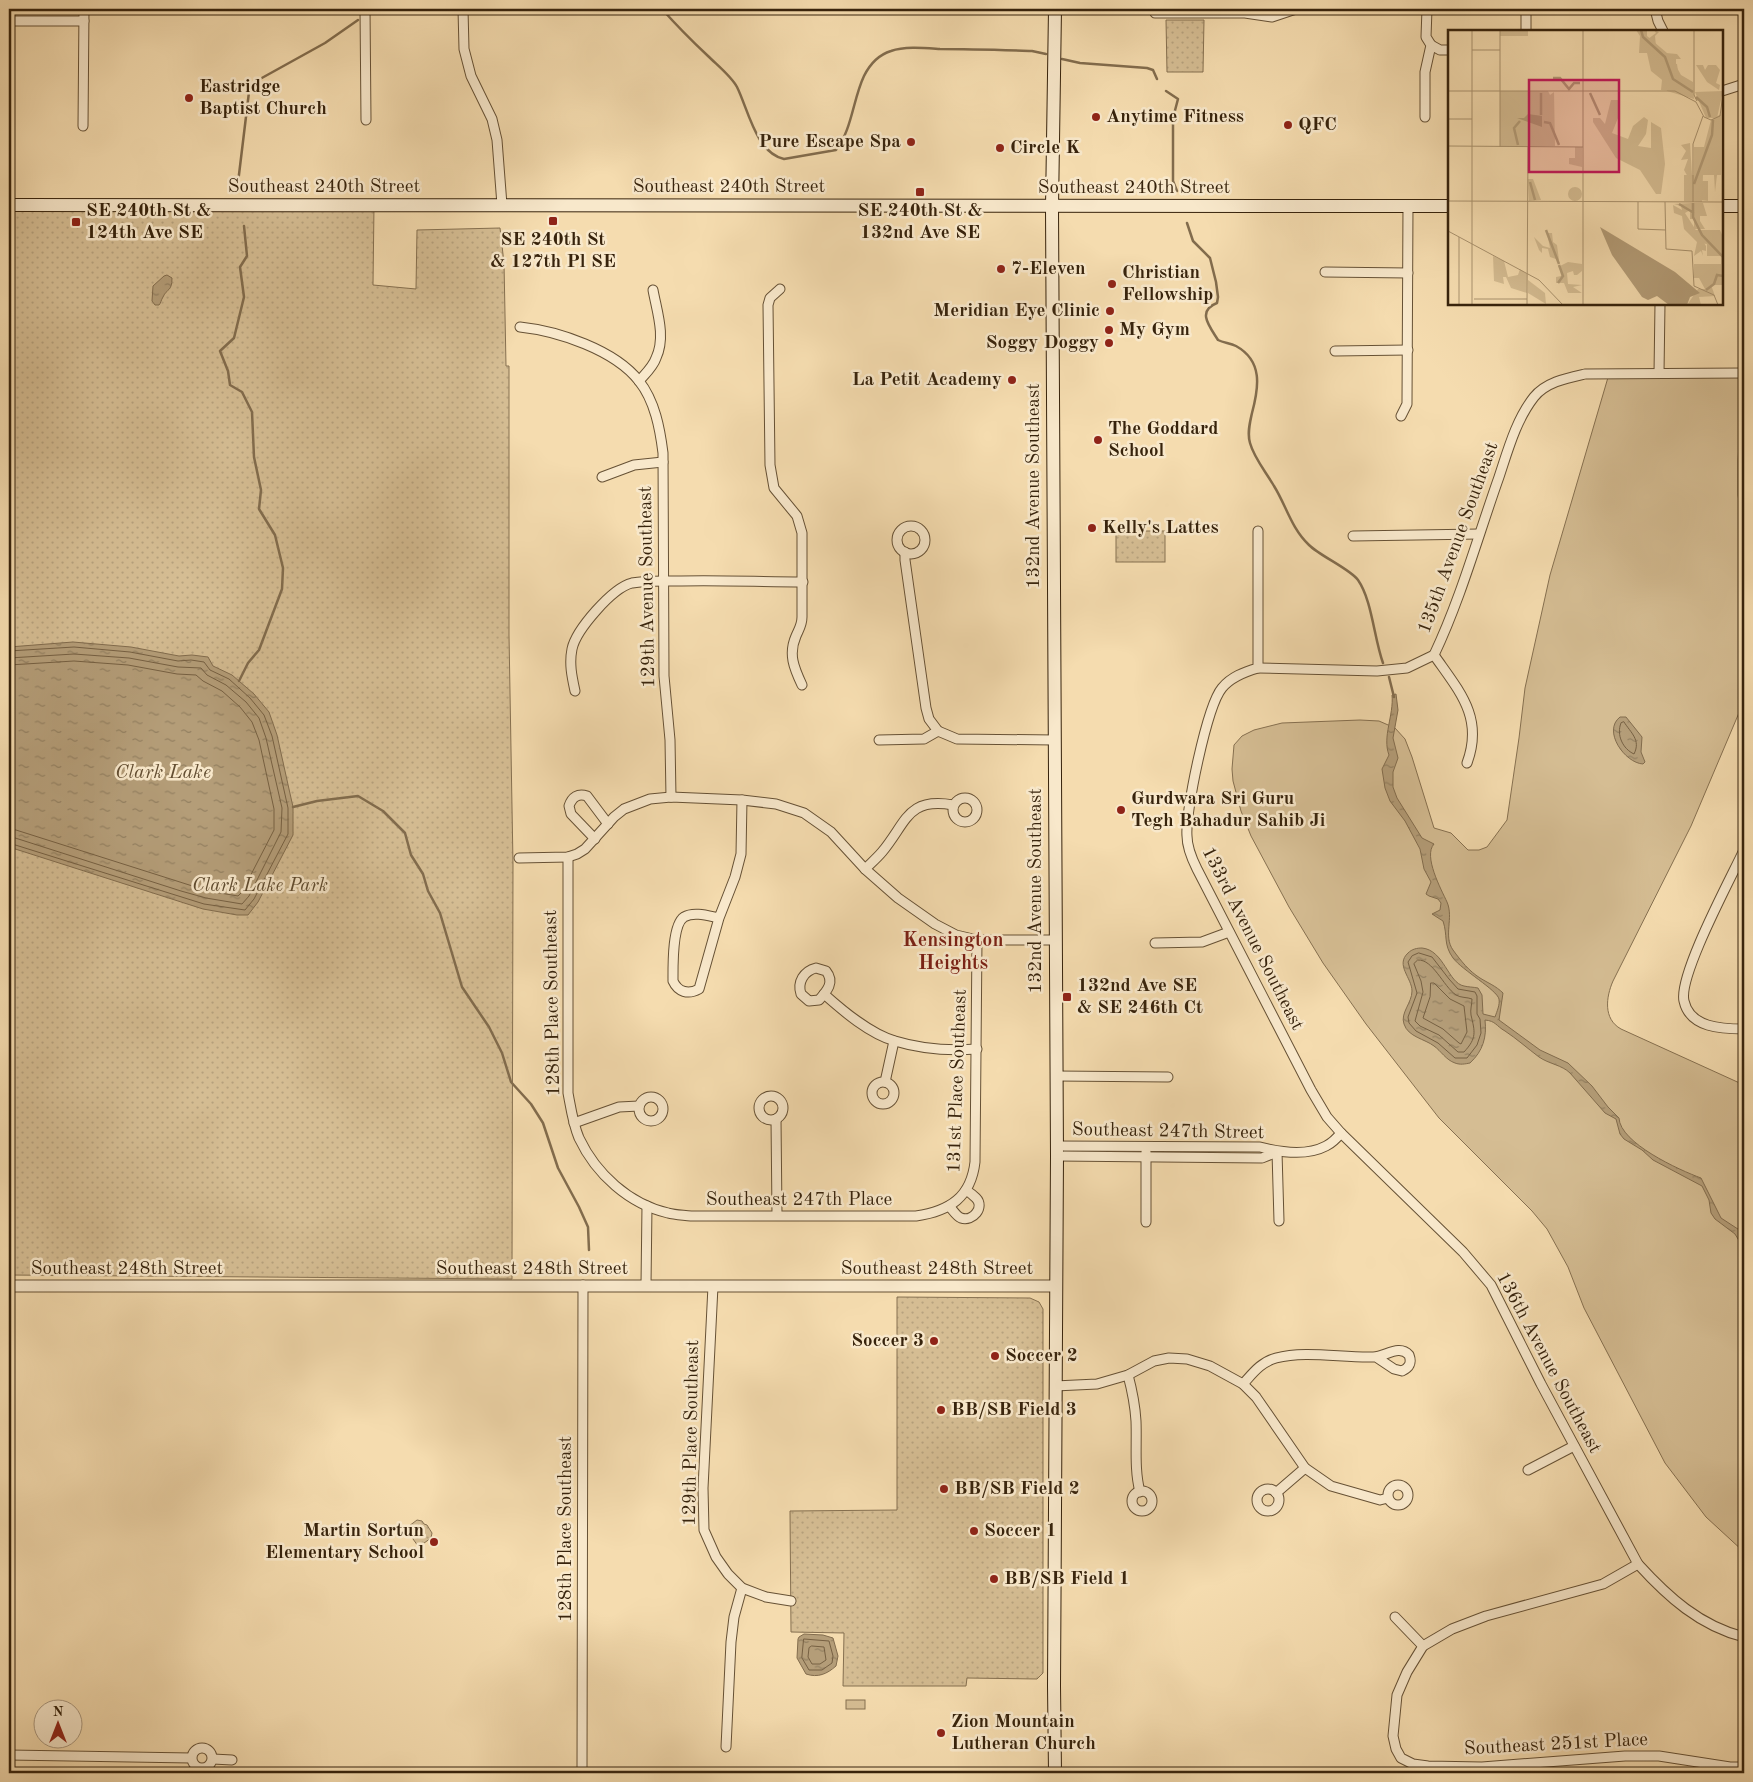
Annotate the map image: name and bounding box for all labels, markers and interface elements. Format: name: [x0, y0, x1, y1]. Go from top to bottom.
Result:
inset map: [1448, 30, 1723, 305]
place label: Eastridge Baptist Church: [199, 78, 327, 119]
marker: Eastridge Baptist Church: [183, 92, 195, 104]
place label: Anytime Fitness: [1106, 108, 1244, 127]
marker: Anytime Fitness: [1090, 111, 1102, 123]
place label: QFC: [1298, 116, 1337, 135]
marker: QFC: [1282, 119, 1294, 131]
place label: Pure Escape Spa: [758, 133, 901, 152]
marker: Pure Escape Spa: [905, 136, 917, 148]
place label: Circle K: [1010, 139, 1080, 158]
marker: Circle K: [994, 142, 1006, 154]
street label: Southeast 240th Street: [228, 178, 420, 197]
street label: Southeast 240th Street: [633, 178, 825, 197]
street label: Southeast 240th Street: [1038, 179, 1230, 198]
marker: SE 240th St & 132nd Ave SE: [914, 186, 926, 198]
place label: SE 240th St & 124th Ave SE: [86, 202, 211, 243]
place label: SE 240th St & 132nd Ave SE: [857, 202, 983, 243]
marker: SE 240th St & 127th Pl SE: [547, 215, 559, 227]
marker: SE 240th St & 124th Ave SE: [70, 216, 82, 228]
place label: SE 240th St & 127th Pl SE: [490, 231, 616, 272]
place label: 7-Eleven: [1011, 260, 1086, 279]
marker: 7-Eleven: [995, 263, 1007, 275]
place label: Christian Fellowship: [1122, 264, 1213, 305]
marker: Christian Fellowship: [1106, 278, 1118, 290]
place label: Meridian Eye Clinic: [933, 302, 1100, 321]
marker: Meridian Eye Clinic: [1104, 305, 1116, 317]
place label: My Gym: [1119, 321, 1190, 340]
marker: My Gym: [1103, 324, 1115, 336]
place label: Soggy Doggy: [986, 334, 1099, 353]
marker: Soggy Doggy: [1103, 337, 1115, 349]
place label: La Petit Academy: [852, 371, 1002, 390]
marker: La Petit Academy: [1006, 374, 1018, 386]
street label: 132nd Avenue Southeast: [1025, 383, 1044, 589]
place label: The Goddard School: [1108, 420, 1218, 461]
marker: The Goddard School: [1092, 434, 1104, 446]
street label: 135th Avenue Southeast: [1415, 440, 1503, 636]
street label: 129th Avenue Southeast: [637, 486, 659, 688]
place label: Kelly's Lattes: [1102, 519, 1219, 538]
marker: Kelly's Lattes: [1086, 522, 1098, 534]
water label: Clark Lake: [115, 763, 211, 783]
street label: 132nd Avenue Southeast: [1027, 788, 1046, 994]
place label: Gurdwara Sri Guru Tegh Bahadur Sahib Ji: [1131, 790, 1326, 831]
marker: Gurdwara Sri Guru Tegh Bahadur Sahib Ji: [1115, 804, 1127, 816]
street label: 133rd Avenue Southeast: [1197, 844, 1307, 1034]
park label: Clark Lake Park: [192, 877, 328, 896]
street label: 128th Place Southeast: [542, 910, 564, 1096]
district label: Kensington Heights: [902, 931, 1004, 974]
place label: 132nd Ave SE & SE 246th Ct: [1077, 977, 1203, 1018]
street label: 131st Place Southeast: [945, 989, 971, 1173]
marker: 132nd Ave SE & SE 246th Ct: [1061, 991, 1073, 1003]
street label: Southeast 247th Street: [1072, 1121, 1264, 1143]
street label: Southeast 247th Place: [706, 1191, 892, 1210]
street label: Southeast 248th Street: [31, 1260, 223, 1279]
street label: Southeast 248th Street: [436, 1260, 628, 1279]
street label: Southeast 248th Street: [841, 1260, 1033, 1279]
street label: 136th Avenue Southeast: [1492, 1269, 1604, 1457]
place label: Soccer 3: [851, 1332, 924, 1351]
marker: Soccer 3: [928, 1335, 940, 1347]
street label: 129th Place Southeast: [681, 1340, 703, 1526]
place label: Soccer 2: [1005, 1347, 1078, 1366]
marker: Soccer 2: [989, 1350, 1001, 1362]
place label: BB/SB Field 3: [951, 1401, 1077, 1420]
marker: BB/SB Field 3: [935, 1404, 947, 1416]
street label: 128th Place Southeast: [557, 1436, 576, 1622]
place label: BB/SB Field 2: [954, 1480, 1080, 1499]
marker: BB/SB Field 2: [938, 1483, 950, 1495]
place label: Martin Sortun Elementary School: [265, 1522, 424, 1563]
place label: Soccer 1: [984, 1522, 1057, 1541]
marker: Soccer 1: [968, 1525, 980, 1537]
marker: Martin Sortun Elementary School: [428, 1536, 440, 1548]
place label: BB/SB Field 1: [1004, 1570, 1130, 1589]
marker: BB/SB Field 1: [988, 1573, 1000, 1585]
north arrow: [32, 1700, 82, 1750]
text: N: [53, 1705, 64, 1719]
place label: Zion Mountain Lutheran Church: [951, 1713, 1096, 1754]
marker: Zion Mountain Lutheran Church: [935, 1727, 947, 1739]
street label: Southeast 251st Place: [1463, 1731, 1649, 1759]

